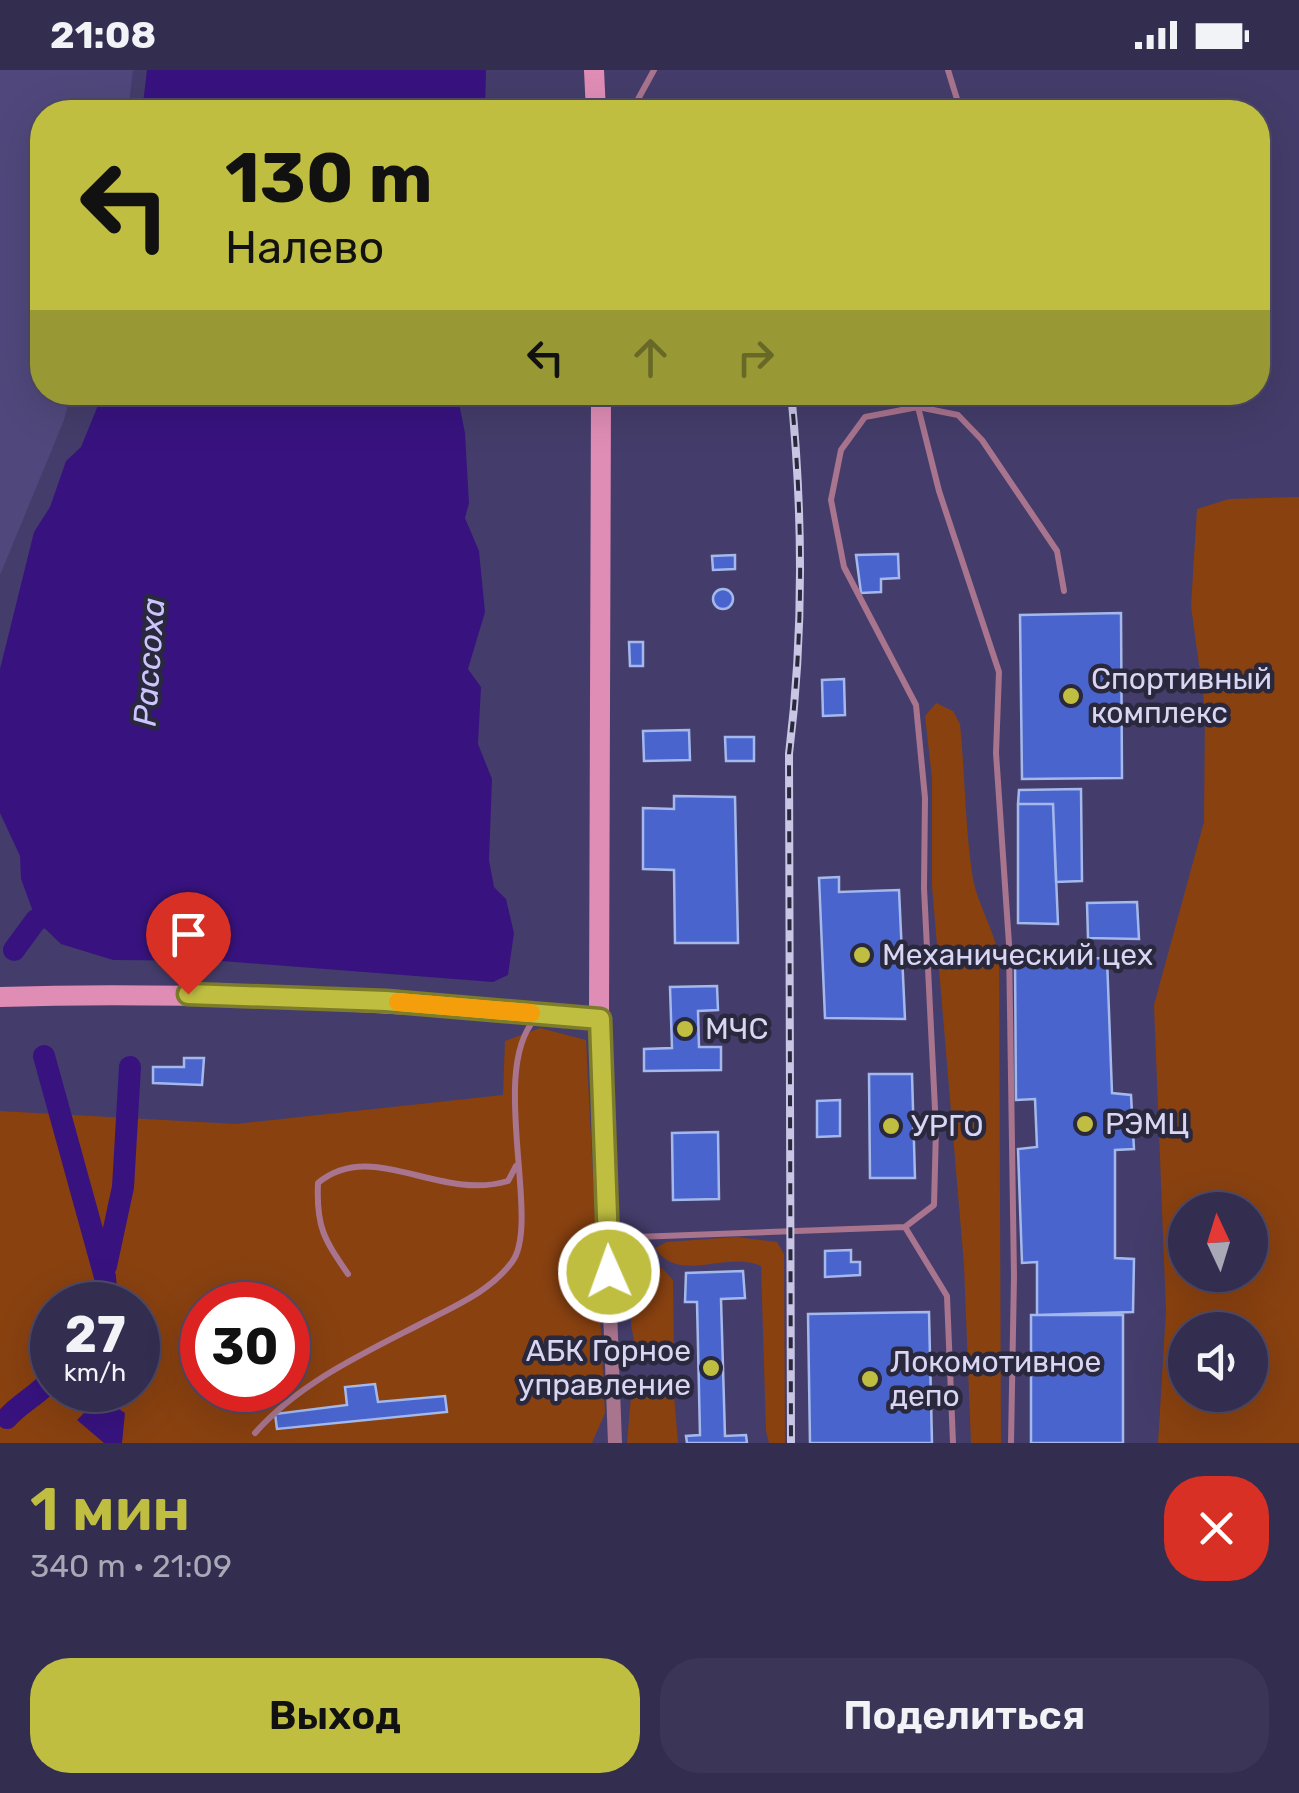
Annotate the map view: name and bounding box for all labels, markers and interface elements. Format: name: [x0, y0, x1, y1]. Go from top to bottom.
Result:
text: 21:08: [50, 12, 156, 58]
text: 130 m: [225, 137, 433, 220]
icon: left: [60, 140, 190, 270]
text: Налево: [225, 221, 384, 274]
icon: left: [518, 330, 573, 385]
icon: ahead: [623, 330, 678, 385]
icon: right: [728, 330, 783, 385]
water label: Рассоха: [126, 596, 172, 728]
place label: Спортивный комплекс: [1091, 661, 1272, 731]
marker: Спортивный комплекс: [1060, 685, 1082, 707]
pin: [146, 892, 231, 995]
icon: arrive: [161, 907, 216, 962]
place label: Механический цех: [882, 937, 1153, 973]
marker: Механический цех: [851, 944, 873, 966]
place label: МЧС: [705, 1011, 768, 1047]
marker: МЧС: [674, 1018, 696, 1040]
place label: РЭМЦ: [1105, 1106, 1189, 1142]
place label: УРГО: [911, 1108, 984, 1144]
marker: РЭМЦ: [1074, 1113, 1096, 1135]
marker: УРГО: [880, 1115, 902, 1137]
north arrow: [1168, 1192, 1268, 1292]
map controls: [1168, 1192, 1268, 1412]
position arrow: [557, 1220, 661, 1324]
speed limit sign: 30: [180, 1282, 310, 1412]
text: 27: [64, 1305, 126, 1365]
button: sound: [1168, 1312, 1268, 1412]
place label: АБК Горное управление: [518, 1333, 691, 1403]
place label: Локомотивное депо: [890, 1344, 1101, 1414]
marker: АБК Горное управление: [700, 1357, 722, 1379]
text: km/h: [64, 1358, 126, 1387]
marker: Локомотивное депо: [859, 1368, 881, 1390]
text: 1 мин: [30, 1474, 190, 1545]
button: close: [1164, 1476, 1269, 1581]
text: 340 m · 21:09: [30, 1547, 232, 1585]
button: Выход: [30, 1658, 640, 1773]
button: Поделиться: [660, 1658, 1269, 1773]

